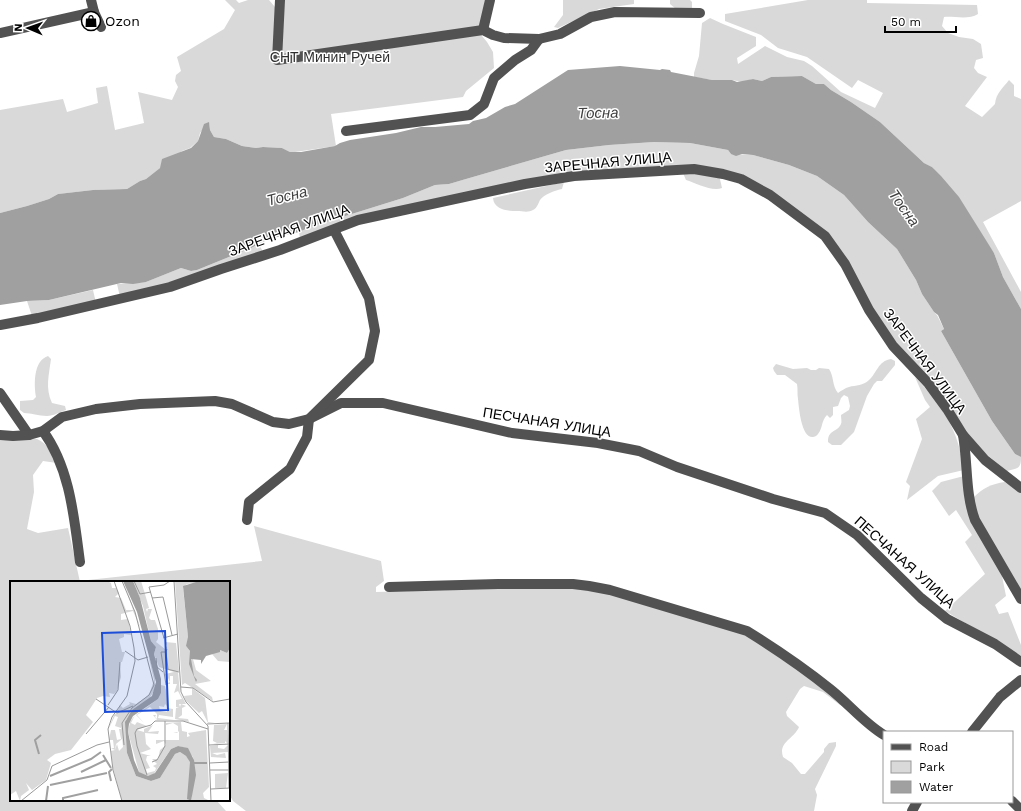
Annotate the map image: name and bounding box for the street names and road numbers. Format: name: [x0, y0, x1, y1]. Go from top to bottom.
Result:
street label: ЗАРЕЧНАЯ УЛИЦА: [544, 148, 673, 176]
street label: ЗАРЕЧНАЯ УЛИЦА: [226, 200, 352, 259]
street label: ЗАРЕЧНАЯ УЛИЦА: [880, 305, 970, 417]
street label: ПЕСЧАНАЯ УЛИЦА: [482, 404, 613, 440]
street label: ПЕСЧАНАЯ УЛИЦА: [852, 513, 959, 612]

